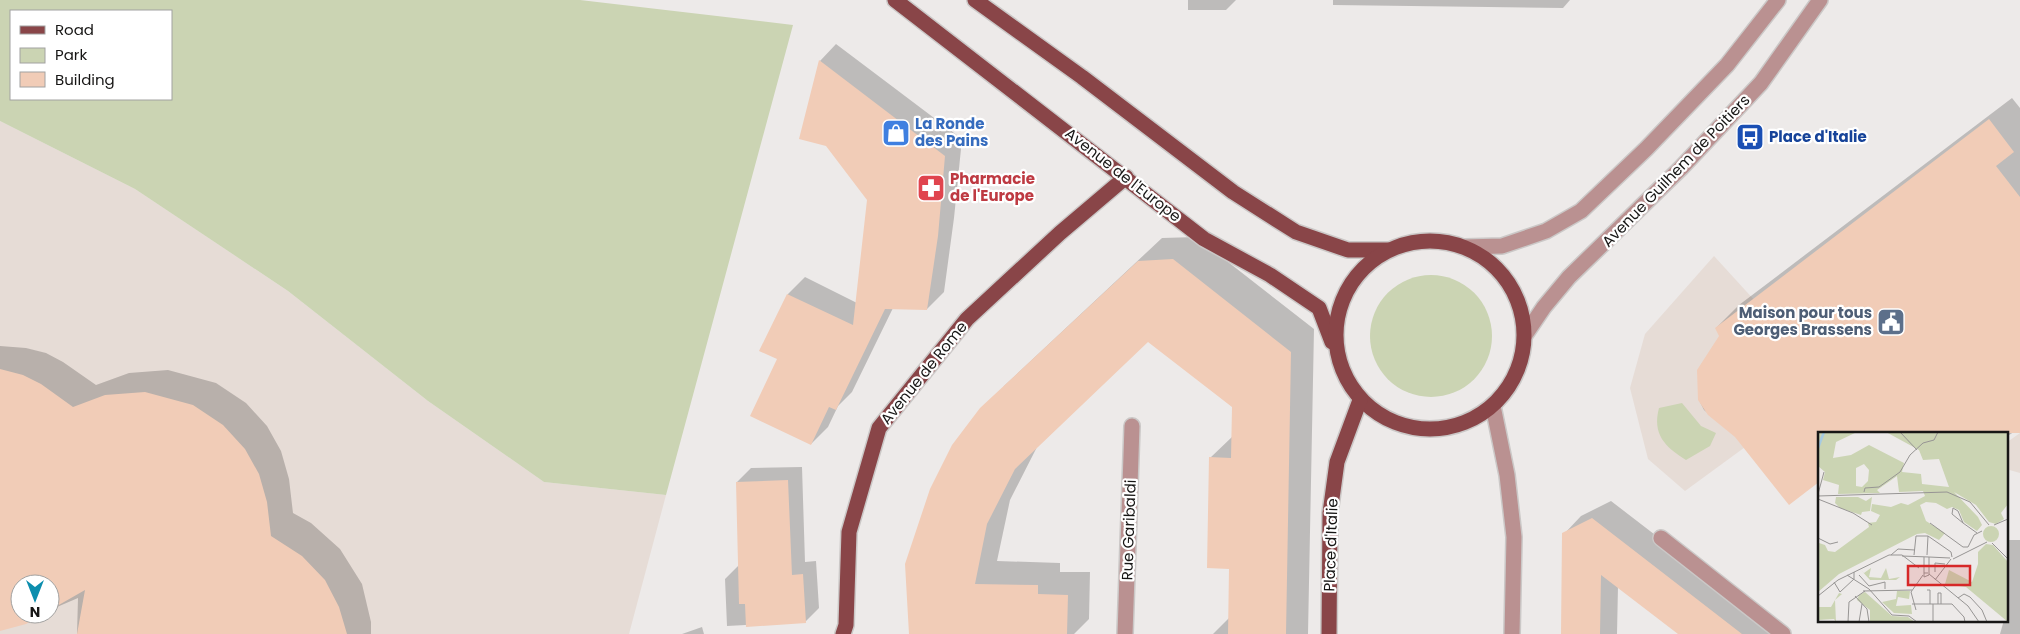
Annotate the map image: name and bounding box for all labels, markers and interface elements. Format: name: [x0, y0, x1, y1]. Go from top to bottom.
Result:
legend: [10, 10, 172, 100]
text: Road: [55, 19, 94, 40]
text: Park: [55, 44, 87, 65]
text: Building: [55, 69, 115, 90]
street label: Avenue Guilhem de Poitiers: [1597, 90, 1754, 252]
place label: La Ronde des Pains: [915, 113, 988, 151]
shop icon: La Ronde des Pains: [881, 118, 911, 148]
bus stop icon: Place d'Italie: [1735, 122, 1765, 152]
street label: Avenue de l'Europe: [1061, 123, 1186, 227]
place label: Place d'Italie: [1769, 126, 1867, 147]
place label: Pharmacie de l'Europe: [950, 168, 1035, 206]
pharmacy icon: Pharmacie de l'Europe: [916, 173, 946, 203]
place label: Maison pour tous Georges Brassens: [1733, 302, 1872, 340]
public building icon: Maison pour tous Georges Brassens: [1876, 307, 1906, 337]
street label: Avenue de Rome: [875, 317, 972, 429]
inset map: [1818, 432, 2008, 622]
street label: Rue Garibaldi: [1116, 479, 1141, 581]
street label: Place d'Italie: [1318, 498, 1343, 592]
north arrow: [10, 574, 60, 624]
text: N: [30, 602, 40, 622]

